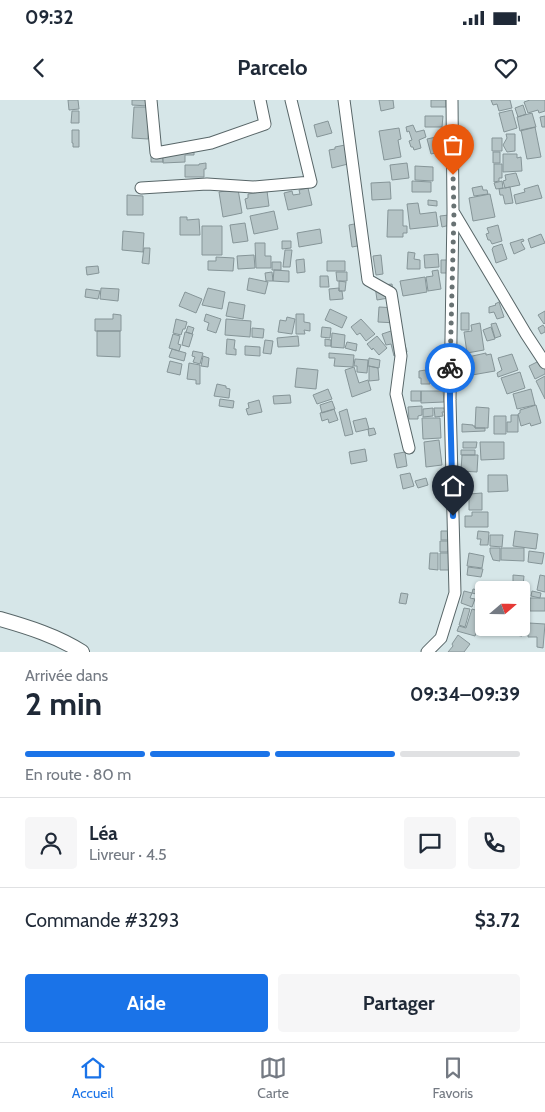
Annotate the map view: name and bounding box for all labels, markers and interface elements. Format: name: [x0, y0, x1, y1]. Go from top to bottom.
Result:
text: 09:32: [25, 6, 74, 29]
icon: back: [25, 54, 53, 82]
text: Parcelo: [237, 54, 308, 81]
icon: heart: [492, 54, 520, 82]
pin: [432, 124, 474, 175]
icon: bag: [439, 131, 467, 159]
courier: [425, 343, 475, 393]
icon: bike: [436, 354, 464, 382]
pin: [432, 465, 474, 516]
icon: home: [439, 472, 467, 500]
north arrow: [475, 581, 530, 636]
map controls: [475, 581, 530, 636]
text: Arrivée dans: [25, 666, 108, 685]
text: 09:34–09:39: [410, 683, 520, 706]
text: 2 min: [25, 684, 102, 723]
text: En route · 80 m: [25, 765, 131, 784]
button: person: [25, 817, 77, 869]
button: chat: [404, 817, 456, 869]
button: phone: [468, 817, 520, 869]
text: Léa: [89, 822, 118, 845]
text: Livreur · 4.5: [89, 845, 167, 864]
text: Commande #3293: [25, 909, 179, 932]
text: $3.72: [475, 909, 520, 932]
button: Aide: [25, 974, 268, 1032]
button: Partager: [278, 974, 520, 1032]
tab: Accueil: [72, 1054, 114, 1102]
tab: Carte: [257, 1054, 289, 1102]
tab: Favoris: [433, 1054, 473, 1102]

